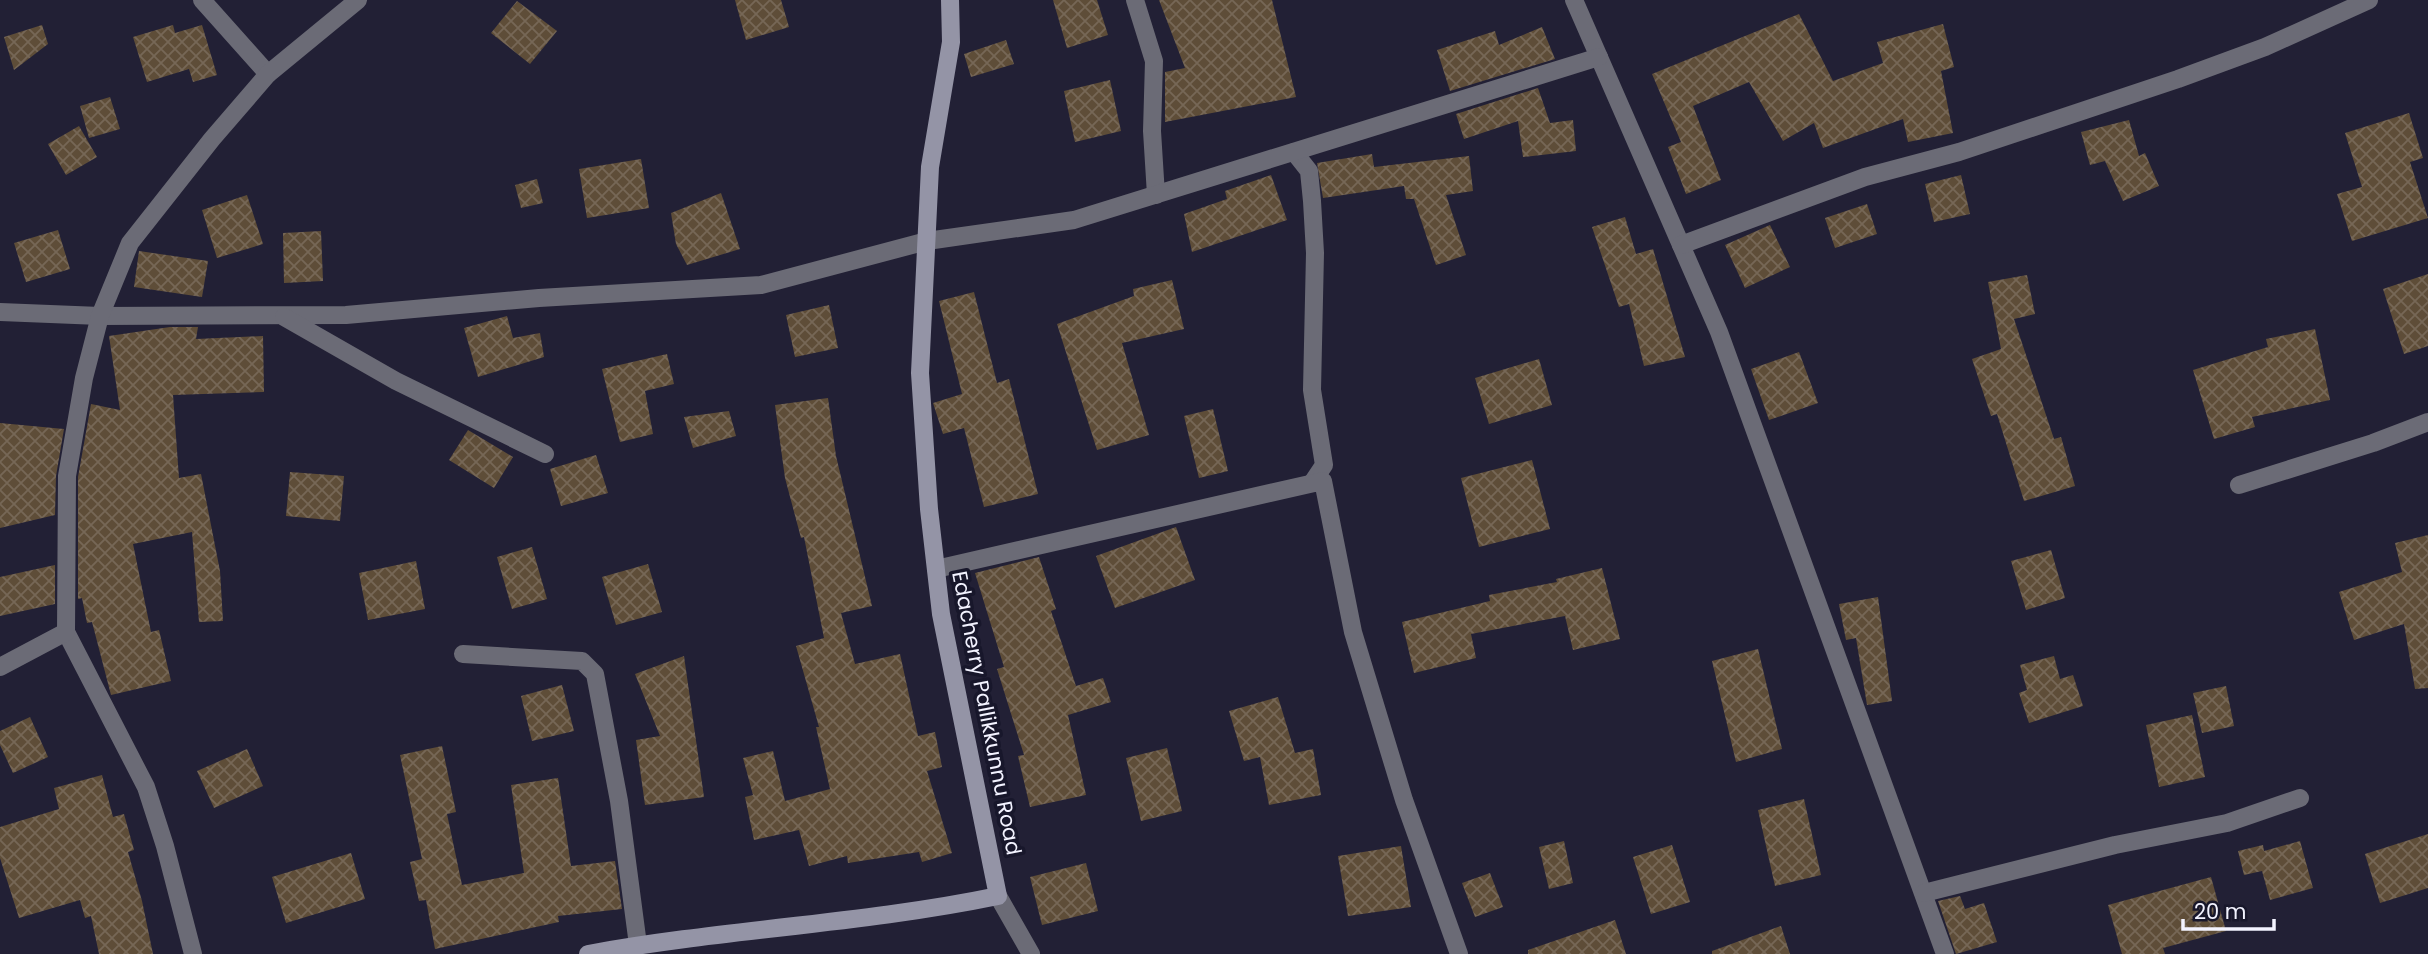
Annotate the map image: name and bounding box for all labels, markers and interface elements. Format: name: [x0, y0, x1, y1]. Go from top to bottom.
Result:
street label: Edacherry Pallikkunnu Road: [945, 568, 1029, 858]
scale bar: [2183, 888, 2274, 932]
text: 20 m: [2194, 897, 2247, 926]

